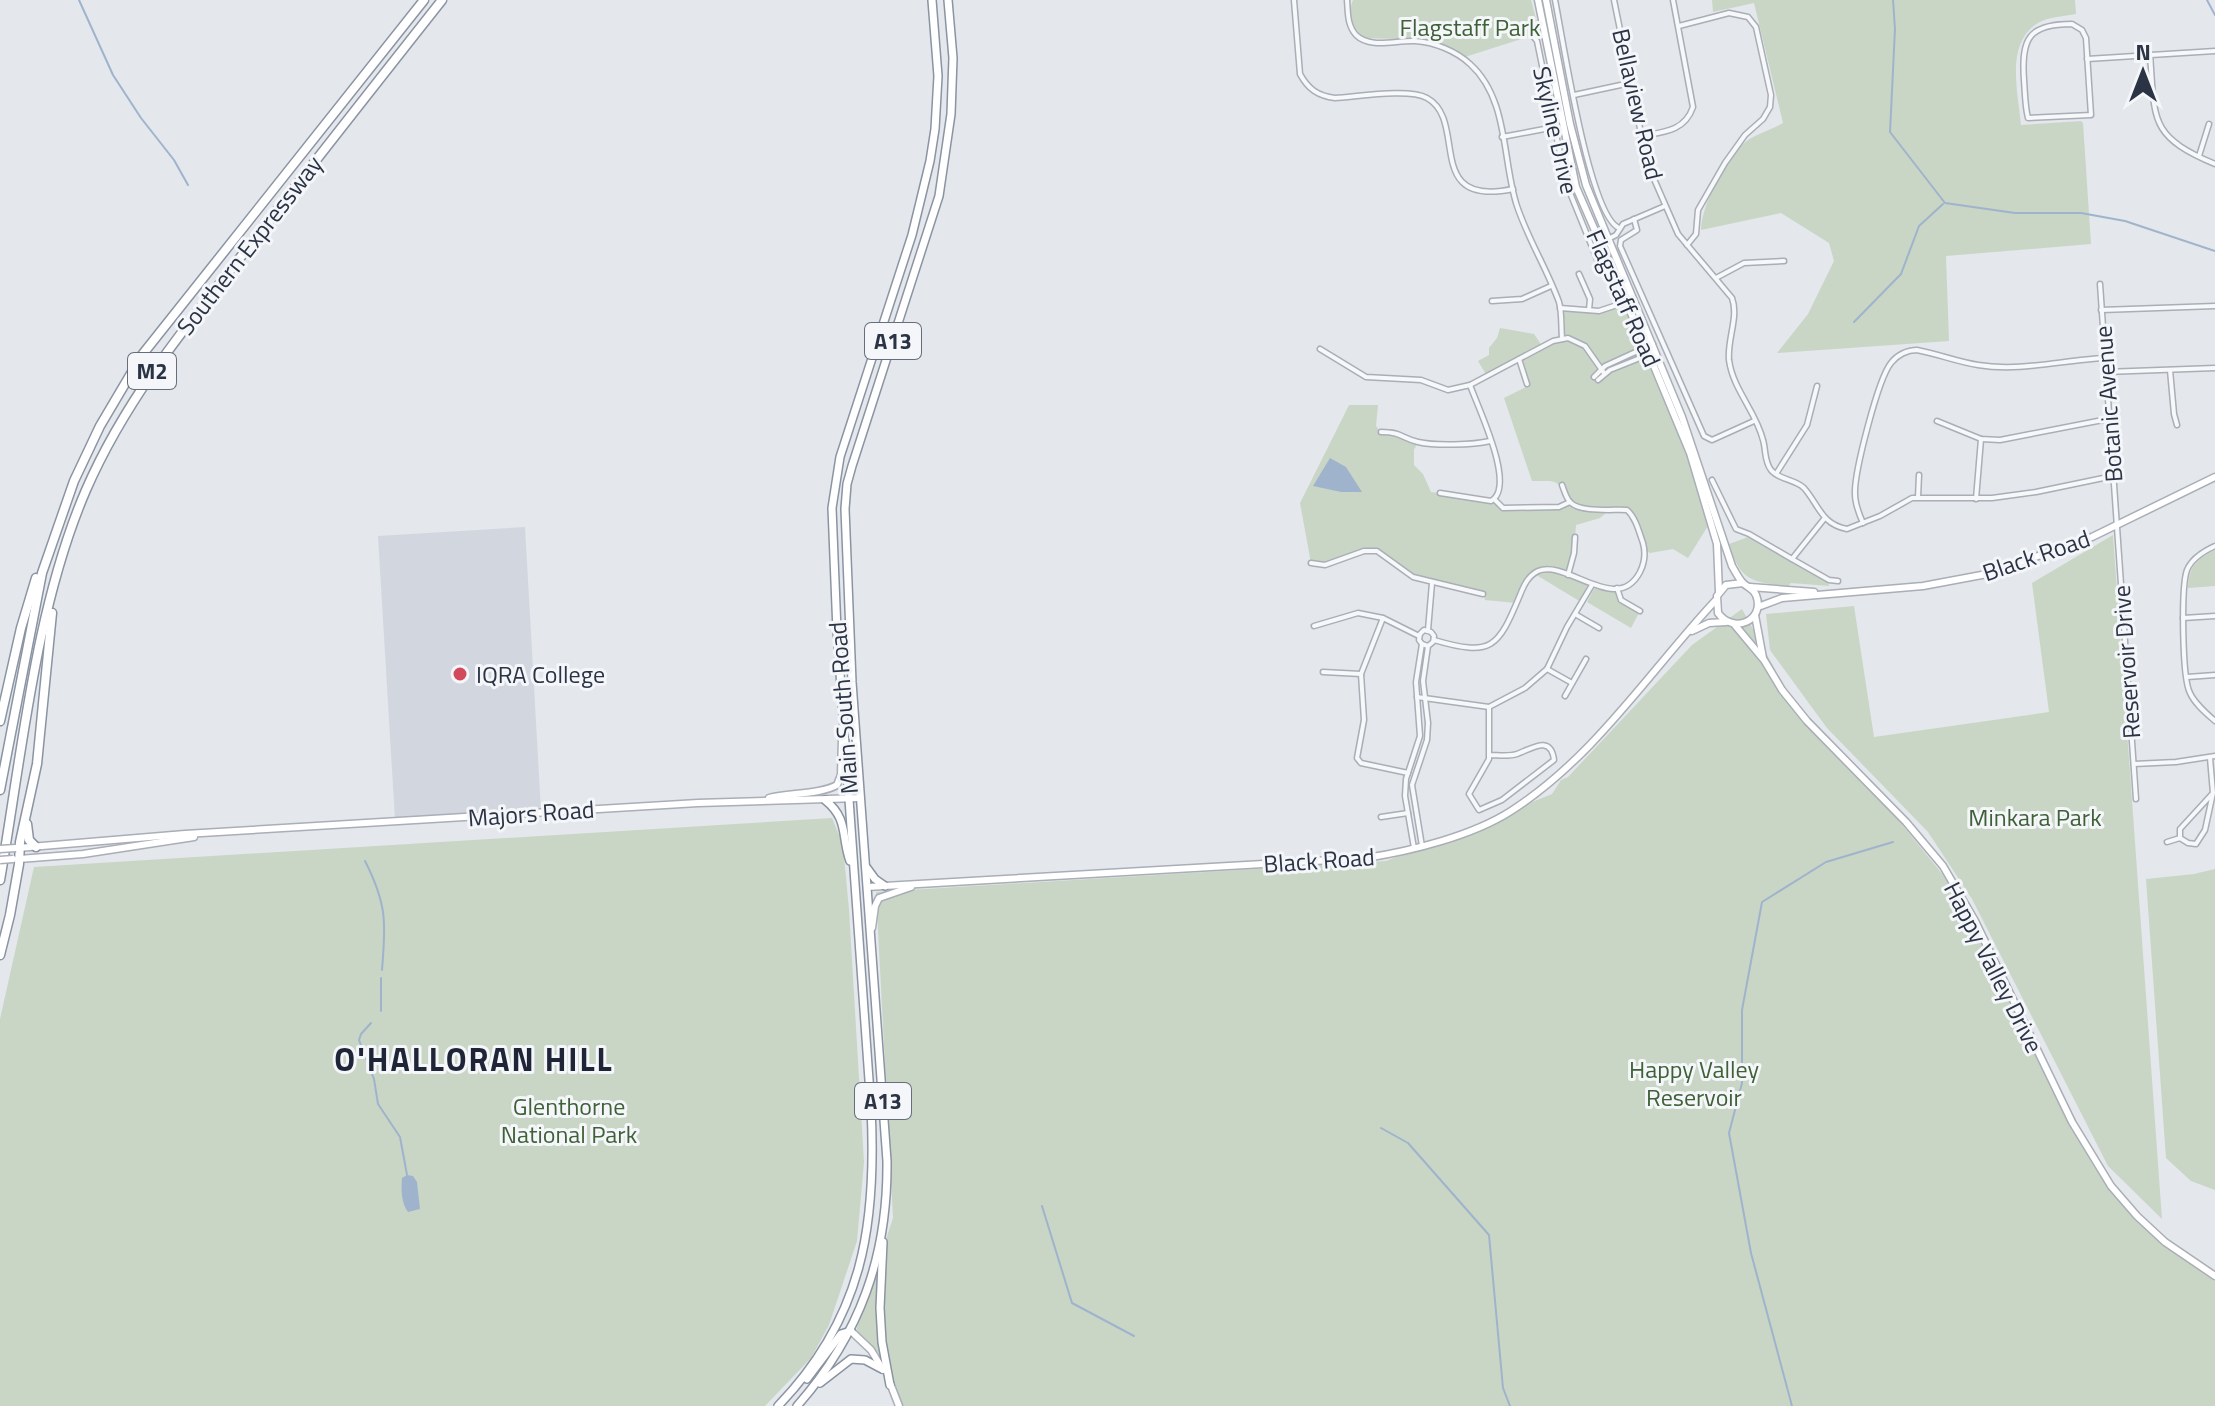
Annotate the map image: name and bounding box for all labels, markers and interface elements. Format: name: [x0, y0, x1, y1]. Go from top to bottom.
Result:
park label: Flagstaff Park: [1399, 9, 1541, 45]
street label: Bellaview Road: [1603, 25, 1673, 183]
north arrow: [2103, 32, 2183, 112]
text: N: [2135, 35, 2151, 69]
street label: Skyline Drive: [1524, 63, 1588, 197]
street label: Southern Expressway: [167, 147, 331, 342]
street label: Flagstaff Road: [1578, 223, 1670, 373]
road number: A13: [865, 323, 921, 359]
street label: Botanic Avenue: [2085, 325, 2131, 483]
road number: M2: [128, 353, 176, 389]
street label: Black Road: [1977, 520, 2095, 590]
street label: Reservoir Drive: [2103, 584, 2149, 740]
street label: Main South Road: [819, 621, 867, 795]
place label: IQRA College: [476, 656, 605, 692]
marker: IQRA College: [451, 665, 469, 683]
street label: Majors Road: [466, 791, 596, 835]
park label: Minkara Park: [1968, 799, 2102, 835]
street label: Black Road: [1262, 838, 1376, 882]
street label: Happy Valley Drive: [1935, 875, 2053, 1059]
district label: O'HALLORAN HILL: [334, 1035, 614, 1083]
park label: Happy Valley Reservoir: [1629, 1051, 1759, 1115]
road number: A13: [855, 1083, 911, 1119]
park label: Glenthorne National Park: [501, 1088, 638, 1152]

